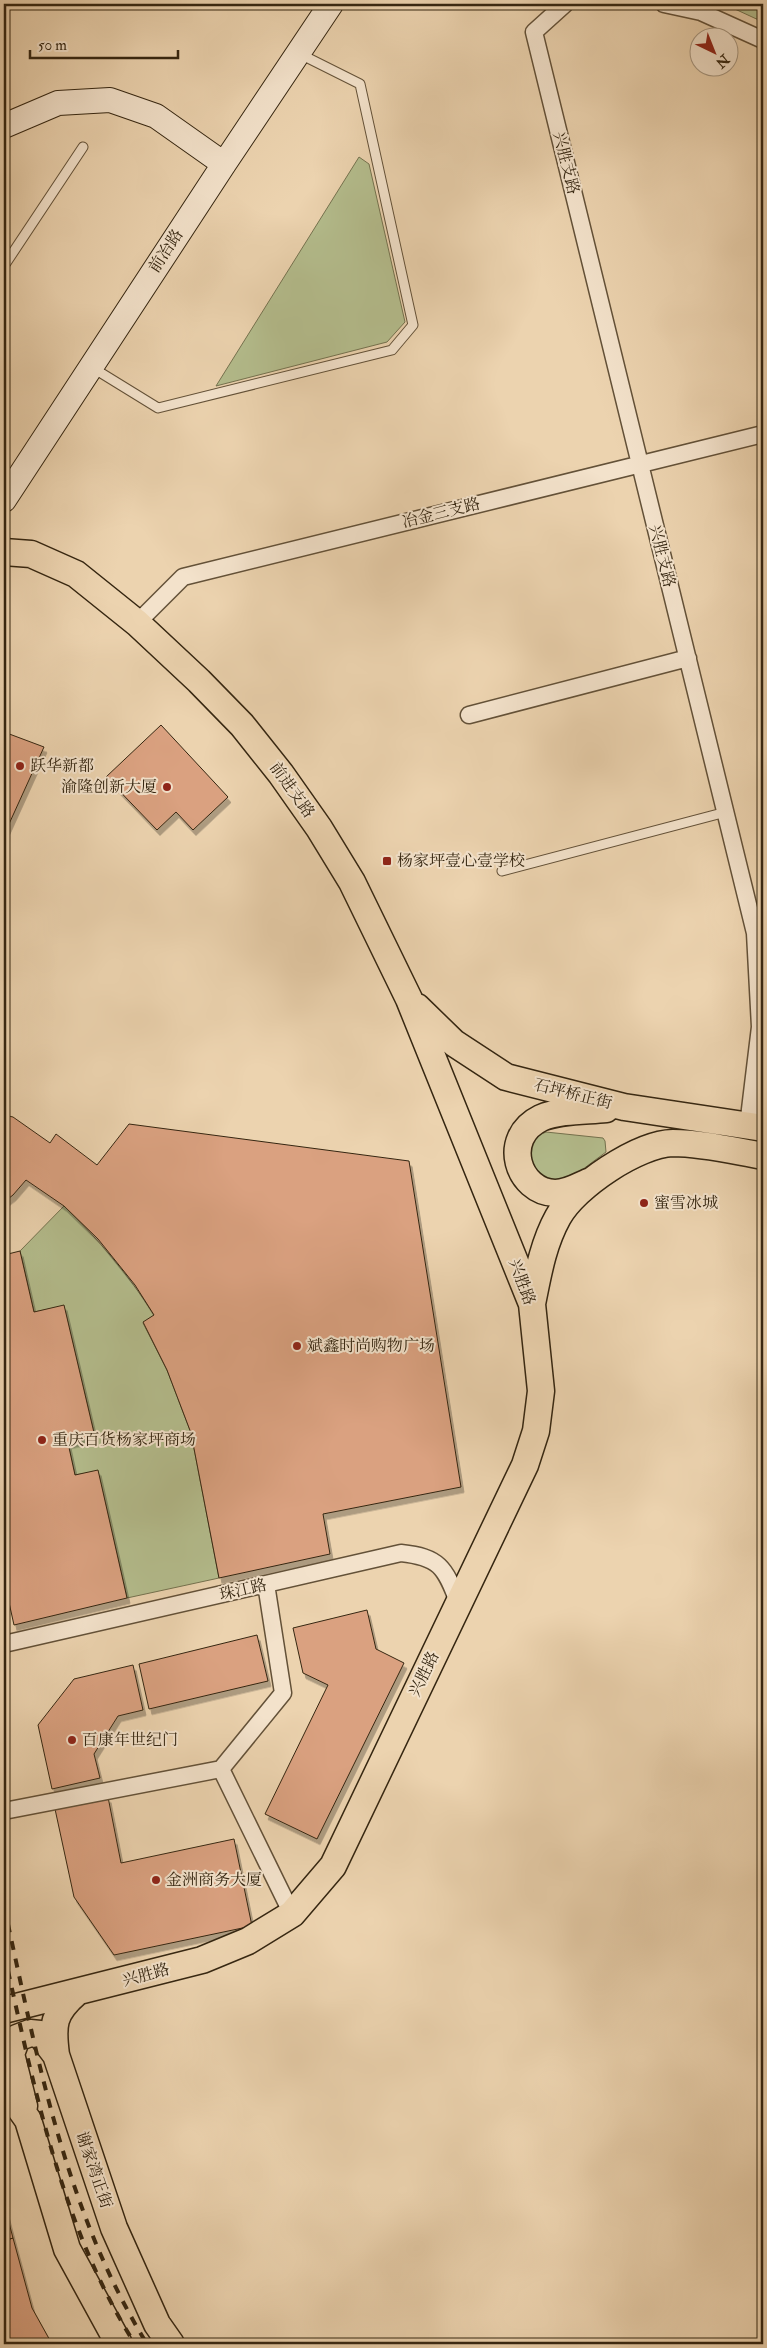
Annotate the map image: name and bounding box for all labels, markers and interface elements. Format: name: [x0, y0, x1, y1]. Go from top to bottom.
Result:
scale bar: [30, 28, 178, 60]
north arrow: [690, 28, 740, 78]
text: 50 m: [38, 36, 67, 55]
text: N: [712, 50, 734, 72]
street label: 兴胜支路: [549, 130, 583, 196]
street label: 前冶路: [145, 225, 187, 277]
street label: 冶金三支路: [400, 494, 482, 532]
street label: 兴胜支路: [645, 523, 679, 589]
place label: 跃华新都: [30, 756, 94, 776]
street label: 前进支路: [265, 758, 319, 822]
marker: 跃华新都: [14, 760, 26, 772]
place label: 渝隆创新大厦: [61, 777, 157, 797]
marker: 渝隆创新大厦: [161, 781, 173, 793]
place label: 杨家坪壹心壹学校: [397, 851, 525, 871]
marker: 杨家坪壹心壹学校: [381, 855, 393, 867]
street label: 石坪桥正街: [532, 1075, 614, 1113]
place label: 蜜雪冰城: [654, 1193, 718, 1213]
marker: 蜜雪冰城: [638, 1197, 650, 1209]
street label: 兴胜路: [504, 1256, 540, 1308]
place label: 斌鑫时尚购物广场: [307, 1336, 435, 1356]
marker: 斌鑫时尚购物广场: [291, 1340, 303, 1352]
place label: 重庆百货杨家坪商场: [52, 1430, 196, 1450]
marker: 重庆百货杨家坪商场: [36, 1434, 48, 1446]
street label: 珠江路: [217, 1575, 269, 1605]
street label: 兴胜路: [404, 1648, 444, 1700]
place label: 百康年世纪门: [82, 1730, 178, 1750]
marker: 百康年世纪门: [66, 1734, 78, 1746]
place label: 金洲商务大厦: [166, 1870, 262, 1890]
marker: 金洲商务大厦: [150, 1874, 162, 1886]
street label: 兴胜路: [120, 1959, 172, 1991]
street label: 谢家湾正街: [72, 2129, 116, 2211]

